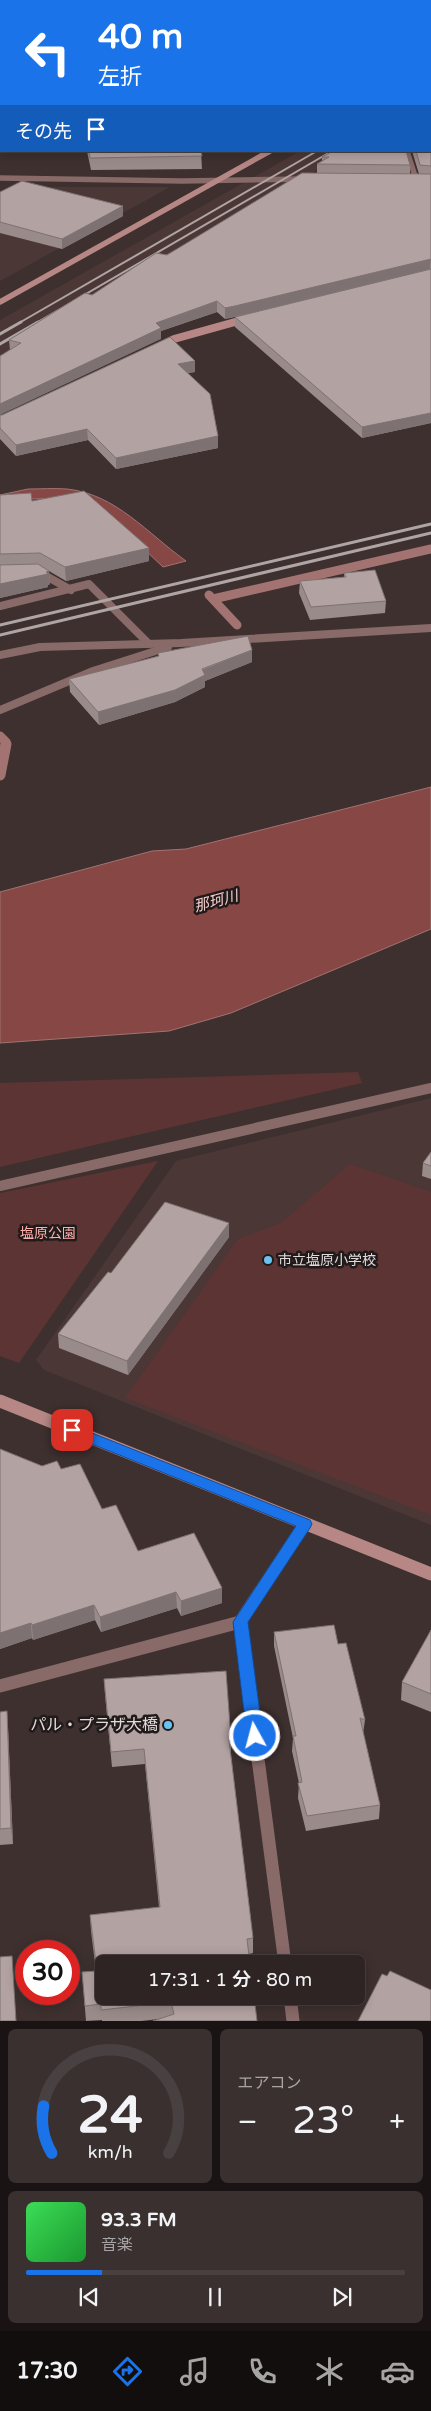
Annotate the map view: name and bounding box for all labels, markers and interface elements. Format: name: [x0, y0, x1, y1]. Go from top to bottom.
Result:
text: 40 m: [98, 16, 183, 58]
icon: left: [15, 20, 80, 85]
text: 左折: [98, 64, 142, 90]
icon: arrive: [82, 115, 110, 143]
text: その先: [15, 121, 72, 143]
water label: 那珂川: [192, 886, 242, 916]
park label: 塩原公園: [20, 1225, 76, 1242]
place label: 市立塩原小学校: [278, 1252, 376, 1269]
marker: 市立塩原小学校: [262, 1254, 274, 1266]
pin: [51, 1409, 93, 1451]
icon: arrive: [58, 1416, 86, 1444]
position arrow: [228, 1709, 280, 1761]
place label: パル・プラザ大橋: [30, 1715, 158, 1735]
marker: パル・プラザ大橋: [162, 1719, 174, 1731]
speed limit sign: 30: [15, 1940, 80, 2005]
text: 17:31 · 1 分 · 80 m: [148, 1969, 312, 1991]
text: エアコン: [238, 2073, 302, 2093]
text: 24: [77, 2084, 142, 2147]
text: 23°: [292, 2098, 354, 2144]
text: −: [238, 2105, 257, 2139]
text: +: [389, 2105, 405, 2139]
text: km/h: [87, 2142, 132, 2163]
text: 93.3 FM: [101, 2209, 177, 2231]
text: 音楽: [101, 2235, 133, 2255]
icon: previous: [75, 2283, 103, 2311]
icon: pause: [201, 2283, 229, 2311]
icon: next: [328, 2283, 356, 2311]
icon: directions: [110, 2354, 145, 2389]
icon: music: [177, 2354, 212, 2389]
icon: phone: [245, 2354, 280, 2389]
icon: climate: [312, 2354, 347, 2389]
icon: car: [380, 2354, 415, 2389]
text: 17:30: [16, 2358, 77, 2384]

